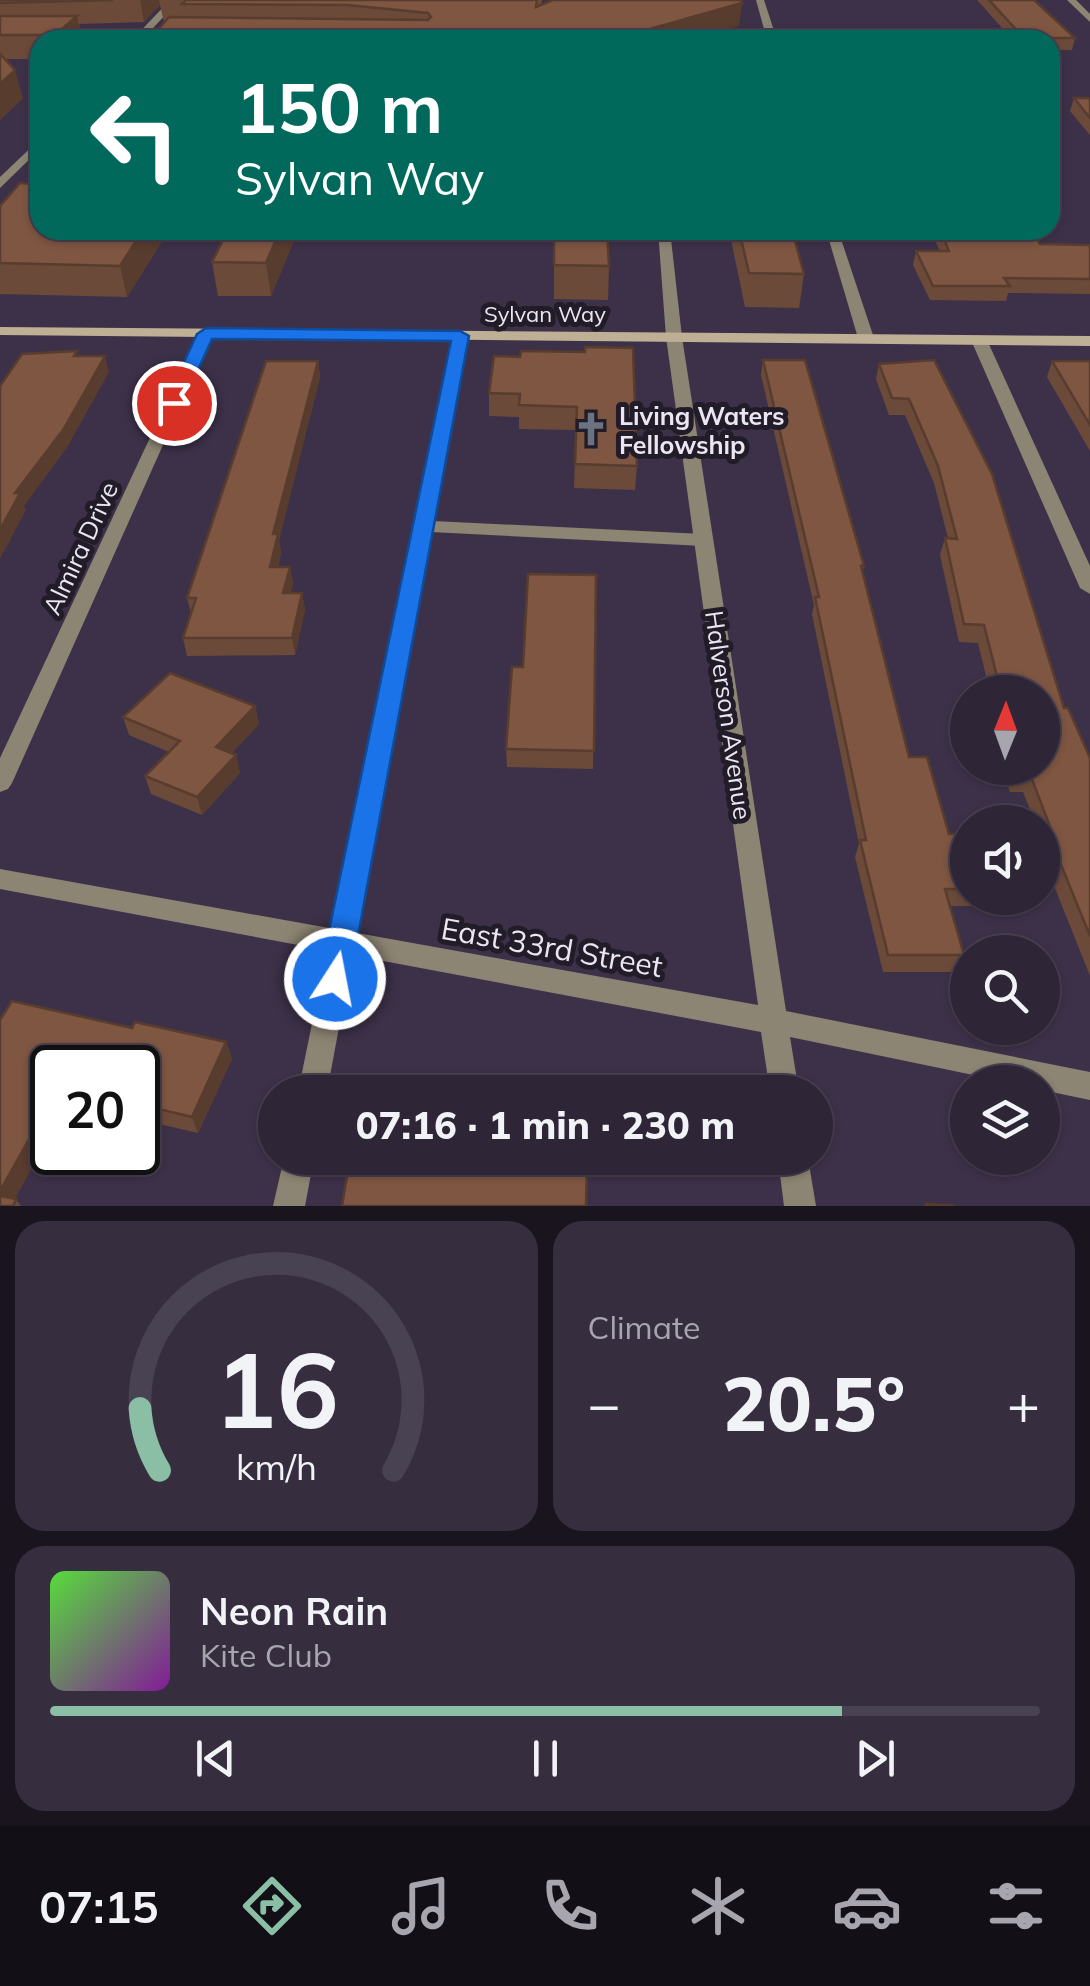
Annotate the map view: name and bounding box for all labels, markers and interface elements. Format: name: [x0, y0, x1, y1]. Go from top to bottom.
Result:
text: 150 m: [235, 63, 443, 151]
icon: left: [70, 70, 200, 200]
text: Sylvan Way: [235, 150, 484, 206]
street label: Sylvan Way: [484, 300, 606, 328]
pin: [132, 361, 217, 446]
icon: arrive: [147, 376, 202, 431]
place label: Living Waters Fellowship: [619, 400, 784, 460]
church icon: Living Waters Fellowship: [572, 410, 610, 448]
street label: Almira Drive: [36, 477, 124, 619]
street label: Halverson Avenue: [699, 609, 759, 821]
north arrow: [950, 675, 1060, 785]
map controls: [950, 675, 1060, 1175]
button: sound: [950, 805, 1060, 915]
street label: East 33rd Street: [438, 909, 666, 985]
position arrow: [283, 927, 387, 1031]
button: search: [950, 935, 1060, 1045]
speed limit sign: 20: [30, 1045, 160, 1175]
button: layers: [950, 1065, 1060, 1175]
text: 07:16 · 1 min · 230 m: [356, 1101, 735, 1149]
text: Climate: [588, 1307, 700, 1347]
text: 16: [214, 1323, 339, 1454]
text: 20.5°: [722, 1356, 905, 1450]
text: −: [588, 1369, 621, 1438]
text: +: [1007, 1369, 1040, 1438]
text: km/h: [236, 1444, 317, 1489]
text: Neon Rain: [200, 1587, 388, 1635]
text: Kite Club: [200, 1635, 332, 1675]
icon: previous: [188, 1731, 243, 1786]
icon: pause: [518, 1731, 573, 1786]
icon: next: [848, 1731, 903, 1786]
icon: directions: [237, 1871, 307, 1941]
icon: music: [386, 1871, 456, 1941]
icon: phone: [535, 1871, 605, 1941]
icon: climate: [683, 1871, 753, 1941]
icon: car: [832, 1871, 902, 1941]
icon: filters: [981, 1871, 1051, 1941]
text: 07:15: [39, 1878, 159, 1934]

